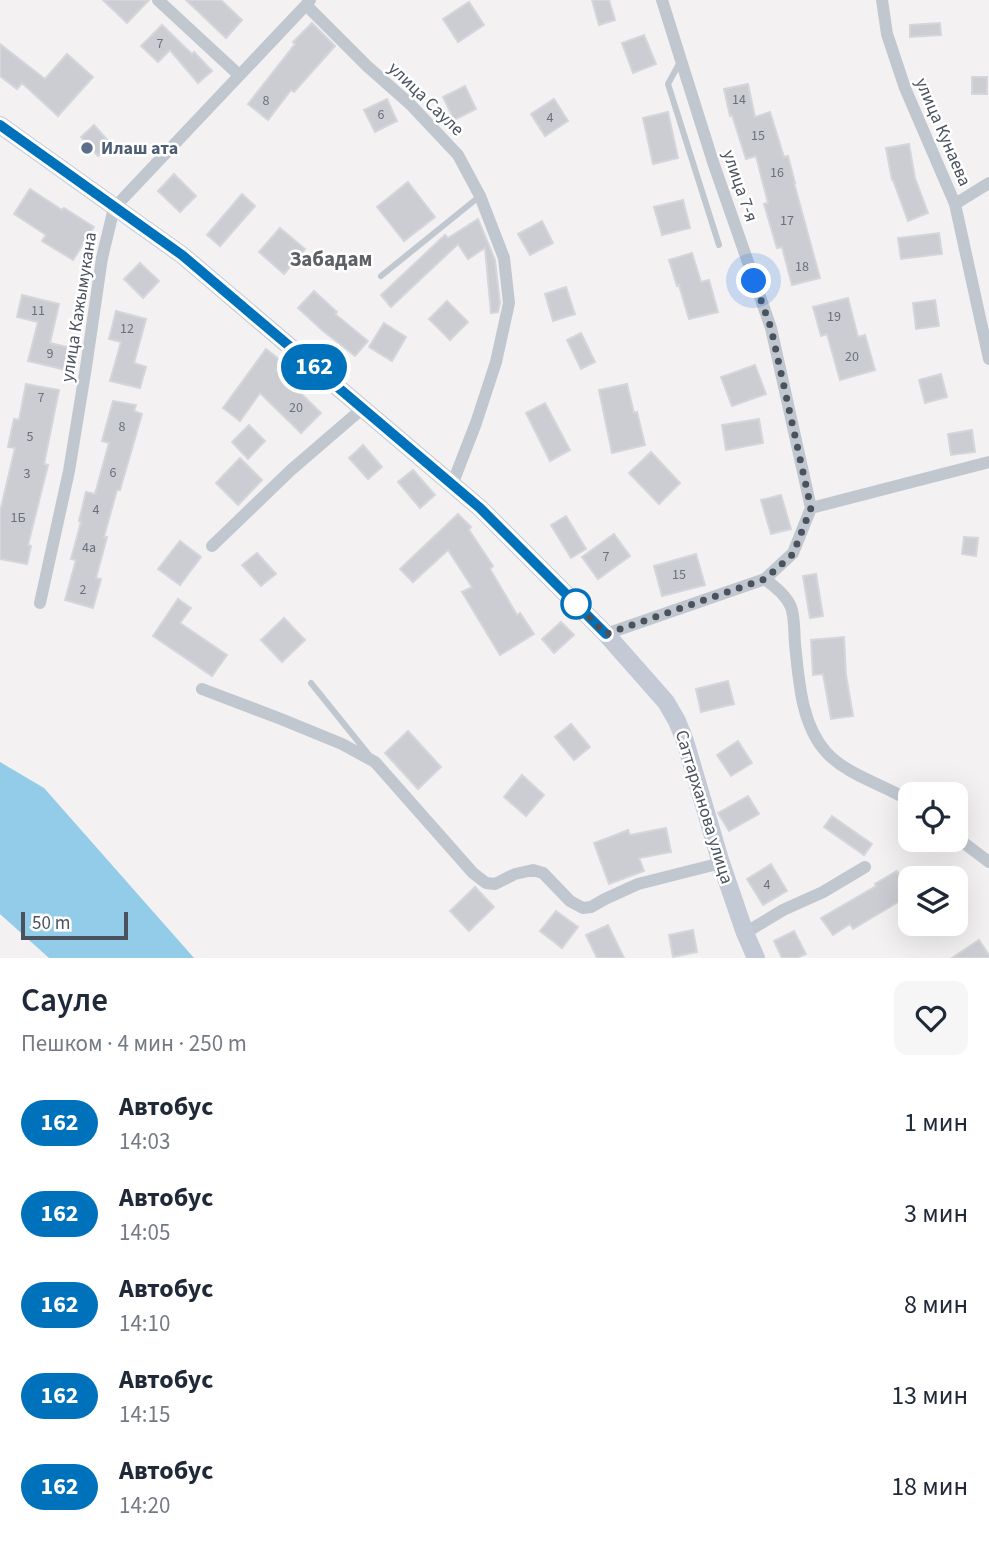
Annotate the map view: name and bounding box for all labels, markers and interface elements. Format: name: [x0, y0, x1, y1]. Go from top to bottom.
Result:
house number: 7: [157, 34, 164, 54]
street label: улица Сауле: [382, 56, 470, 142]
street label: улица Кунаева: [909, 74, 977, 190]
house number: 14: [732, 90, 746, 110]
house number: 8: [263, 91, 270, 111]
house number: 6: [378, 105, 385, 125]
house number: 4: [547, 108, 554, 128]
house number: 15: [751, 126, 765, 146]
place label: Илаш ата: [101, 136, 178, 161]
marker: Илаш ата: [79, 140, 95, 156]
street label: улица 7-я: [716, 147, 764, 225]
house number: 16: [770, 163, 784, 183]
house number: 17: [780, 211, 794, 231]
street label: улица Кажымукана: [55, 230, 103, 384]
district label: Забадам: [290, 244, 372, 274]
house number: 18: [795, 257, 809, 277]
your location: [736, 263, 771, 298]
house number: 11: [31, 301, 45, 321]
house number: 19: [827, 307, 841, 327]
house number: 12: [120, 319, 134, 339]
house number: 9: [47, 344, 54, 364]
line badge: 162: [274, 344, 354, 390]
house number: 20: [845, 347, 859, 367]
text: 162: [295, 349, 333, 384]
house number: 7: [38, 388, 45, 408]
house number: 20: [289, 398, 303, 418]
house number: 8: [119, 417, 126, 437]
house number: 5: [27, 427, 34, 447]
house number: 6: [110, 463, 117, 483]
house number: 3: [24, 464, 31, 484]
house number: 4: [93, 500, 100, 520]
house number: 1Б: [10, 508, 26, 528]
house number: 4а: [82, 538, 96, 558]
house number: 7: [603, 547, 610, 567]
house number: 15: [672, 565, 686, 585]
house number: 2: [80, 580, 87, 600]
unlabelled marker: [561, 589, 591, 619]
street label: Саттарханова улица: [669, 727, 739, 887]
map controls: [898, 782, 968, 936]
button: locate: [898, 782, 968, 852]
button: layers: [898, 866, 968, 936]
house number: 4: [764, 875, 771, 895]
scale bar: [21, 909, 128, 941]
text: 50 m: [32, 910, 70, 937]
text: Сауле: [21, 977, 108, 1024]
button: heart: [894, 981, 968, 1055]
text: Пешком · 4 мин · 250 m: [21, 1027, 247, 1060]
text: Автобус: [119, 1088, 213, 1125]
text: 1 мин: [904, 1104, 968, 1141]
text: 162: [40, 1105, 79, 1140]
text: 14:03: [119, 1125, 170, 1158]
text: Автобус: [119, 1179, 213, 1216]
text: 3 мин: [904, 1195, 968, 1232]
text: 162: [40, 1196, 79, 1231]
text: 14:05: [119, 1216, 170, 1249]
text: Автобус: [119, 1270, 213, 1307]
text: 8 мин: [904, 1286, 968, 1323]
text: 162: [40, 1287, 79, 1322]
text: 14:10: [119, 1307, 170, 1340]
text: Автобус: [119, 1361, 213, 1398]
text: 13 мин: [891, 1377, 968, 1414]
text: 162: [40, 1378, 79, 1413]
text: 14:15: [119, 1398, 170, 1431]
text: Автобус: [119, 1452, 213, 1489]
text: 18 мин: [891, 1468, 968, 1505]
text: 162: [40, 1469, 79, 1504]
text: 14:20: [119, 1489, 170, 1522]

